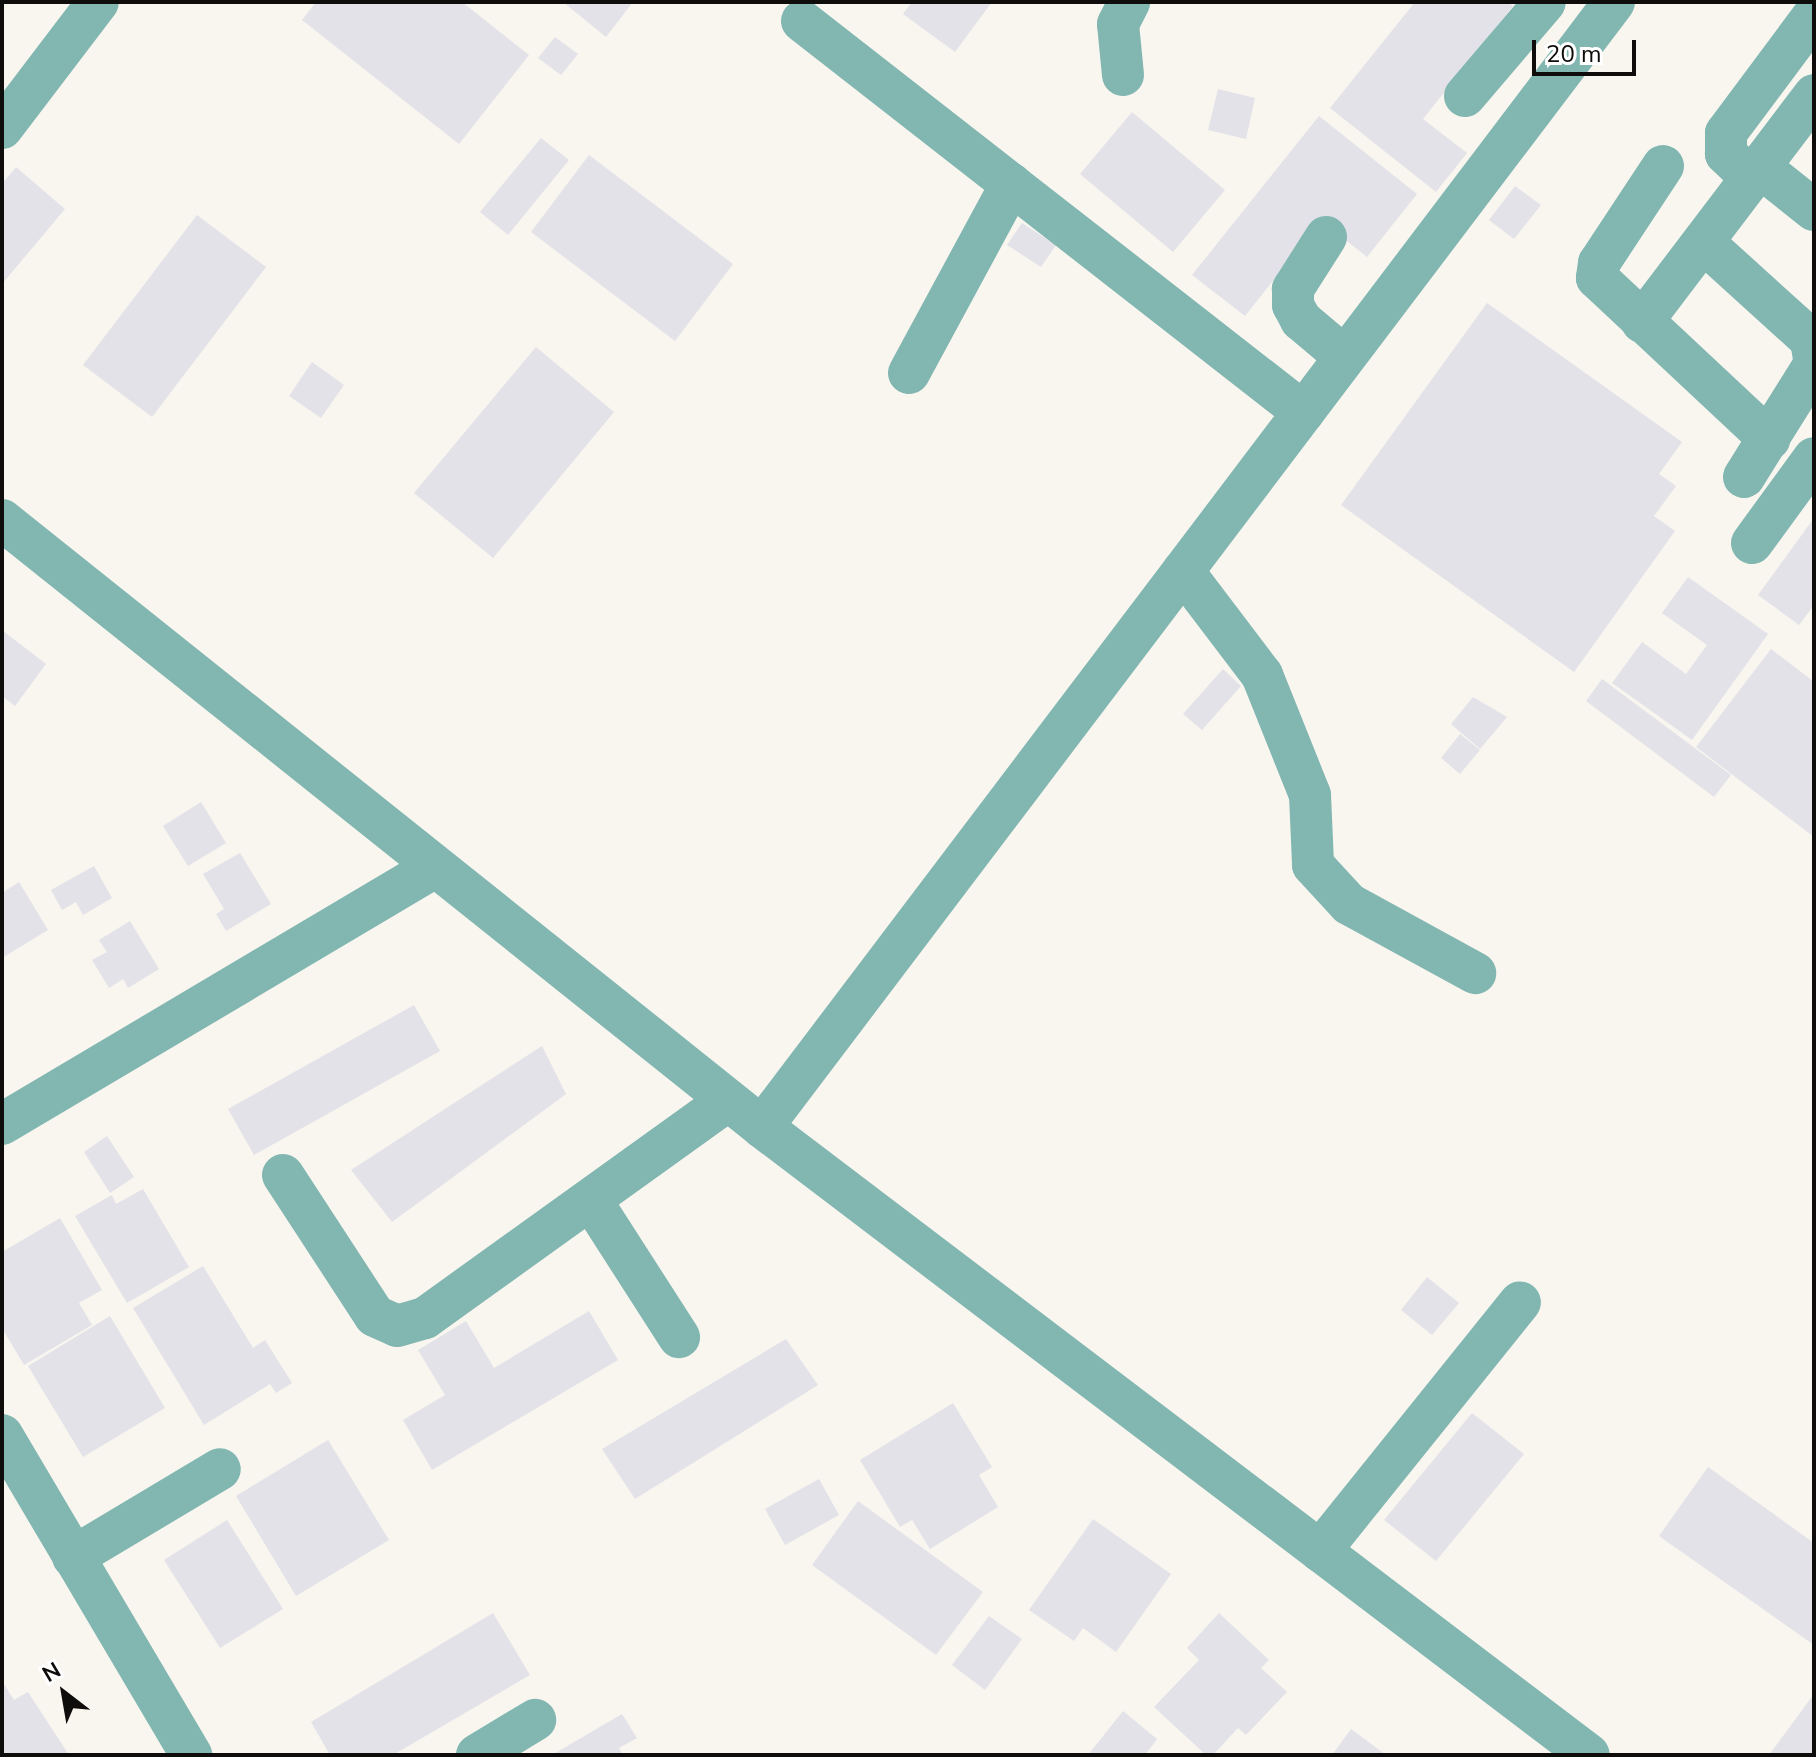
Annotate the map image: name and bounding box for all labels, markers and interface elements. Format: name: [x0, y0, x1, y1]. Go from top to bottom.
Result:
scale bar: [1536, 24, 1640, 74]
text: 20 m: [1546, 38, 1602, 70]
north arrow: [24, 1653, 104, 1733]
text: N: [37, 1655, 66, 1690]

